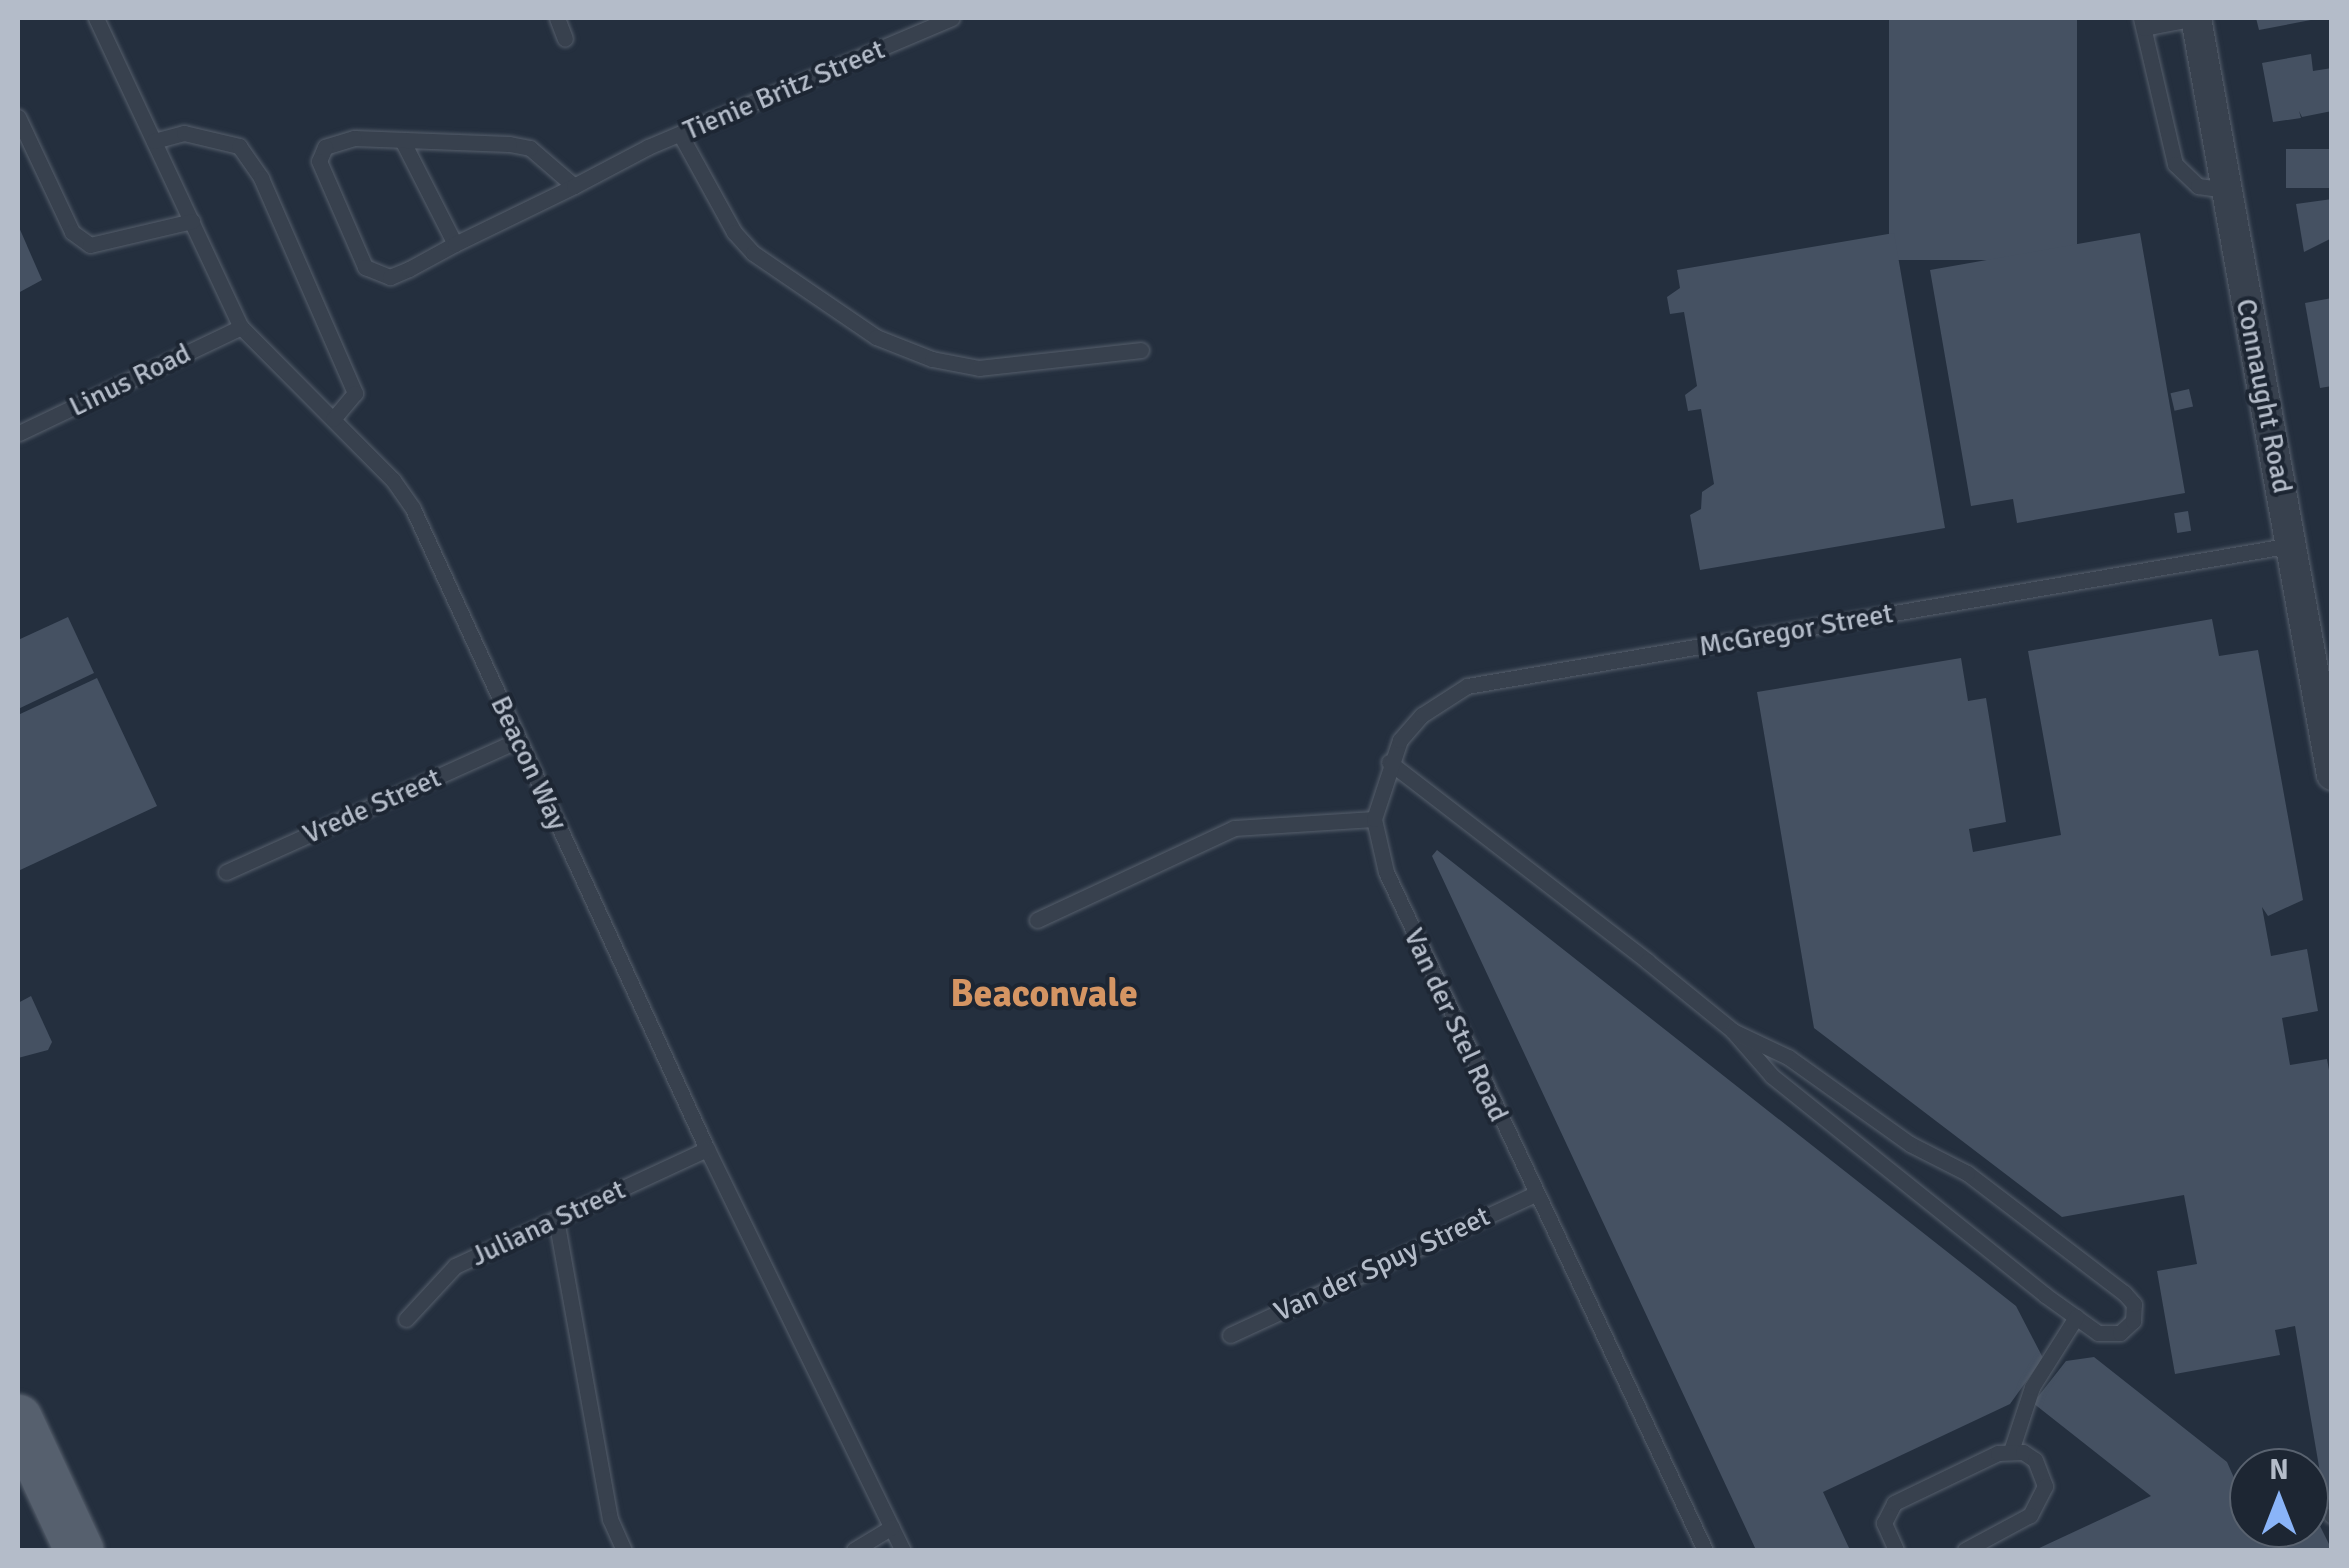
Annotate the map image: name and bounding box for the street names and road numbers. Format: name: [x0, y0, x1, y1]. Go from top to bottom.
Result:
street label: Tienie Britz Street: [678, 33, 890, 147]
street label: Connaught Road: [2229, 296, 2299, 496]
street label: Linus Road: [64, 336, 196, 424]
street label: McGregor Street: [1696, 596, 1896, 664]
street label: Beacon Way: [483, 691, 575, 835]
street label: Vrede Street: [298, 761, 446, 851]
street label: Van der Stel Road: [1397, 923, 1515, 1127]
street label: Juliana Street: [466, 1173, 630, 1273]
street label: Van der Spuy Street: [1269, 1199, 1495, 1329]

